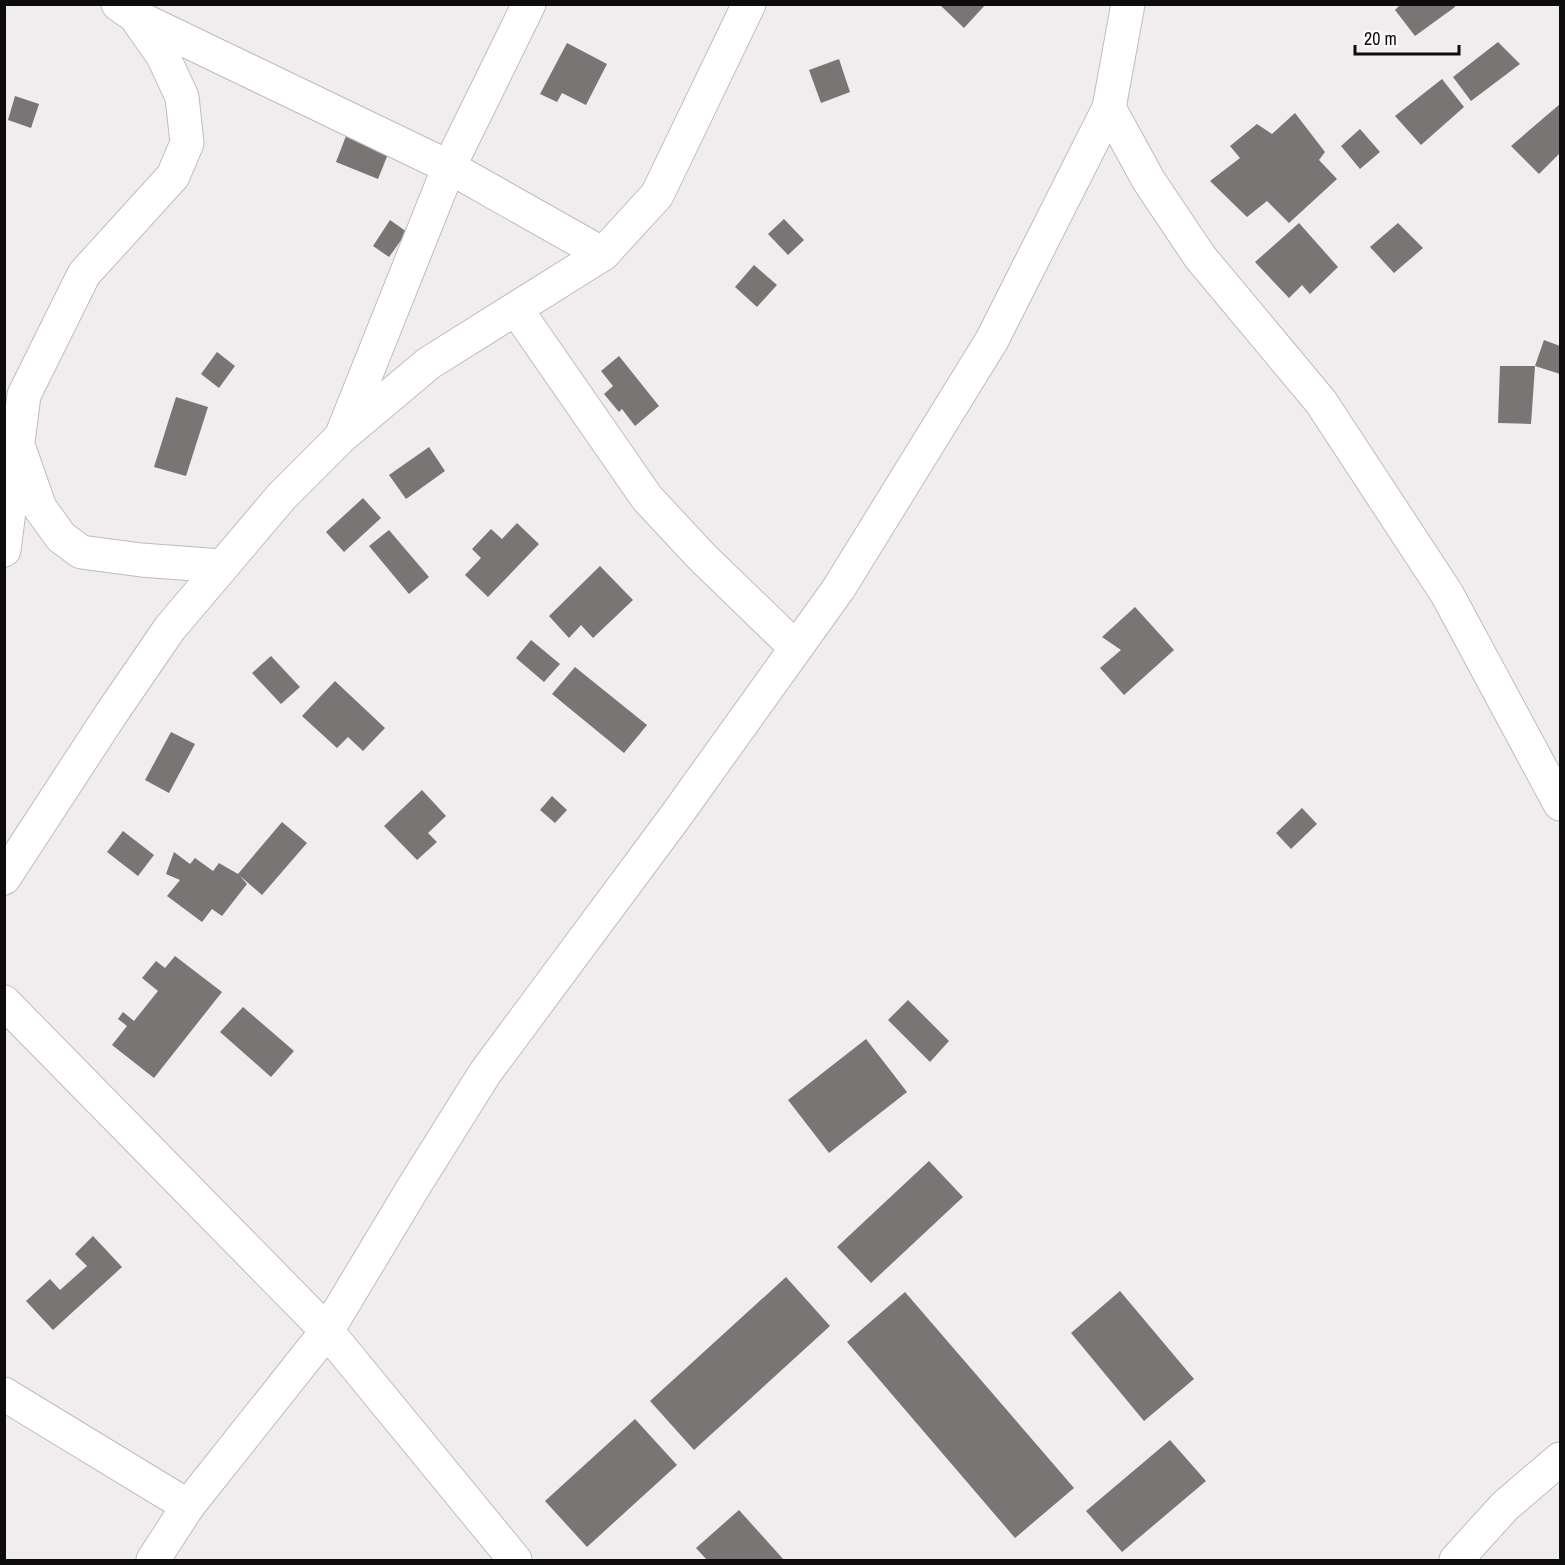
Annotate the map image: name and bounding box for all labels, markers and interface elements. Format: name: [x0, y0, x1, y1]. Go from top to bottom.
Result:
scale bar: [1355, 18, 1458, 56]
text: 20 m: [1364, 26, 1397, 51]

